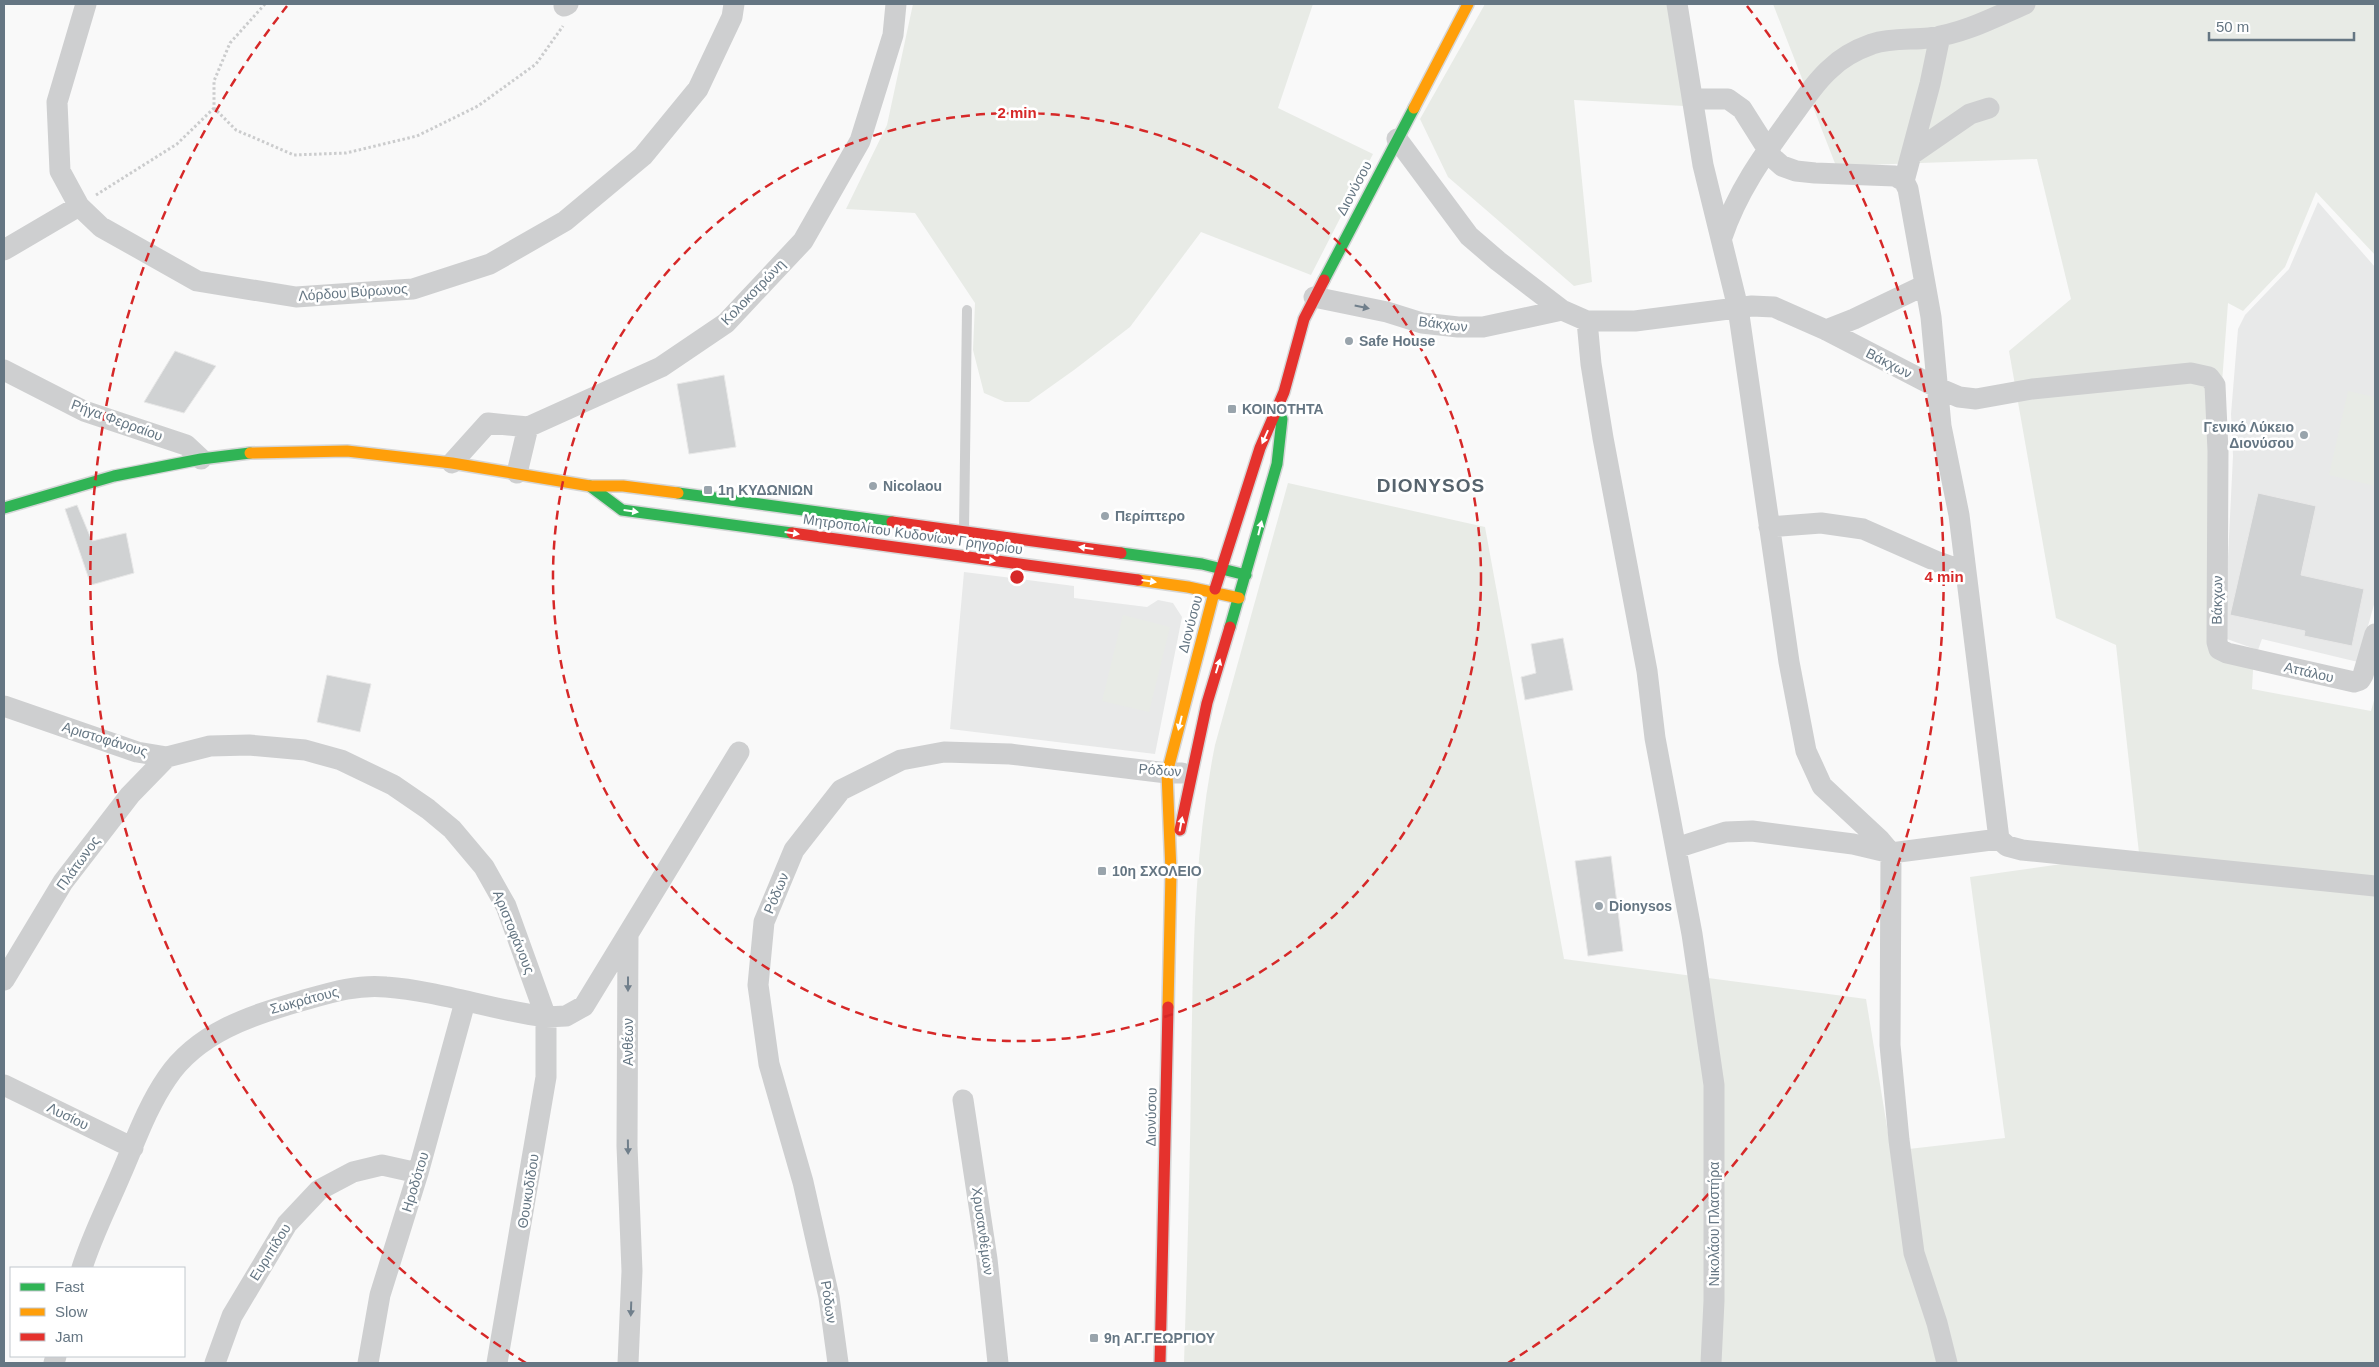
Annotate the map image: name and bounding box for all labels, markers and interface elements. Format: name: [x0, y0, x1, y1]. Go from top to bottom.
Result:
scale bar: [2209, 10, 2354, 42]
text: 50 m: [2216, 18, 2249, 35]
text: 2 min: [997, 104, 1037, 121]
street label: Διονύσου: [1333, 158, 1375, 218]
street label: Κολοκοτρώνη: [718, 256, 788, 328]
street label: Λόρδου Βύρωνος: [298, 280, 408, 304]
one-way arrow: [1354, 303, 1369, 311]
street label: Βάκχων: [1418, 313, 1468, 335]
place label: Safe House: [1359, 333, 1435, 349]
marker: Safe House: [1343, 335, 1355, 347]
street label: Βάκχων: [1863, 345, 1915, 381]
street label: Ρήγα Φερραίου: [69, 396, 165, 444]
place label: ΚΟΙΝΟΤΗΤΑ: [1242, 401, 1324, 417]
marker: ΚΟΙΝΟΤΗΤΑ: [1226, 403, 1238, 415]
place label: Γενικό Λύκειο Διονύσου: [2204, 419, 2294, 451]
marker: Γενικό Λύκειο Διονύσου: [2298, 429, 2310, 441]
one-way arrow: [1260, 430, 1268, 444]
district label: DIONYSOS: [1377, 475, 1485, 496]
place label: Nicolaou: [883, 478, 942, 494]
marker: Nicolaou: [867, 480, 879, 492]
place label: 1η ΚΥΔΩΝΙΩΝ: [718, 482, 813, 498]
marker: 1η ΚΥΔΩΝΙΩΝ: [702, 484, 714, 496]
one-way arrow: [624, 507, 640, 515]
place label: Περίπτερο: [1115, 508, 1185, 524]
marker: Περίπτερο: [1099, 510, 1111, 522]
street label: Μητροπολίτου Κυδονίων Γρηγορίου: [802, 511, 1024, 557]
one-way arrow: [1257, 521, 1265, 536]
one-way arrow: [785, 529, 801, 537]
one-way arrow: [1078, 544, 1094, 552]
one-way arrow: [980, 556, 996, 564]
centre of rings: [1008, 568, 1026, 586]
text: 4 min: [1924, 568, 1964, 585]
street label: Βάκχων: [2209, 575, 2225, 625]
one-way arrow: [1141, 578, 1157, 586]
street label: Διονύσου: [1175, 593, 1205, 655]
one-way arrow: [1215, 658, 1223, 673]
street label: Αττάλου: [2283, 659, 2335, 685]
one-way arrow: [1176, 715, 1184, 730]
street label: Αριστοφάνους: [60, 718, 150, 760]
street label: Ρόδων: [1138, 761, 1182, 779]
one-way arrow: [1177, 816, 1185, 832]
street label: Πλάτωνος: [53, 833, 103, 893]
place label: 10η ΣΧΟΛΕΙΟ: [1112, 863, 1202, 879]
marker: 10η ΣΧΟΛΕΙΟ: [1096, 865, 1108, 877]
street label: Ρόδων: [760, 870, 792, 916]
street label: Αριστοφάνους: [490, 888, 538, 976]
place label: Dionysos: [1609, 898, 1672, 914]
marker: Dionysos: [1593, 900, 1605, 912]
one-way arrow: [624, 976, 632, 992]
street label: Σωκράτους: [268, 983, 340, 1017]
street label: Ανθέων: [620, 1018, 636, 1066]
street label: Διονύσου: [1142, 1087, 1160, 1147]
street label: Λυσίου: [45, 1099, 91, 1133]
one-way arrow: [624, 1139, 632, 1155]
street label: Ηροδότου: [398, 1150, 432, 1214]
street label: Θουκυδίδου: [514, 1153, 542, 1229]
street label: Νικολάου Πλαστήρα: [1706, 1162, 1722, 1286]
street label: Χρυσανθέμων: [969, 1186, 997, 1276]
street label: Ευριπίδου: [246, 1221, 294, 1283]
legend: [10, 1267, 185, 1357]
text: Fast: [55, 1278, 85, 1295]
street label: Ρόδων: [818, 1280, 840, 1324]
one-way arrow: [627, 1301, 635, 1317]
text: Slow: [55, 1303, 88, 1320]
text: Jam: [55, 1328, 83, 1345]
place label: 9η ΑΓ.ΓΕΩΡΓΙΟΥ: [1104, 1330, 1216, 1346]
marker: 9η ΑΓ.ΓΕΩΡΓΙΟΥ: [1088, 1332, 1100, 1344]

